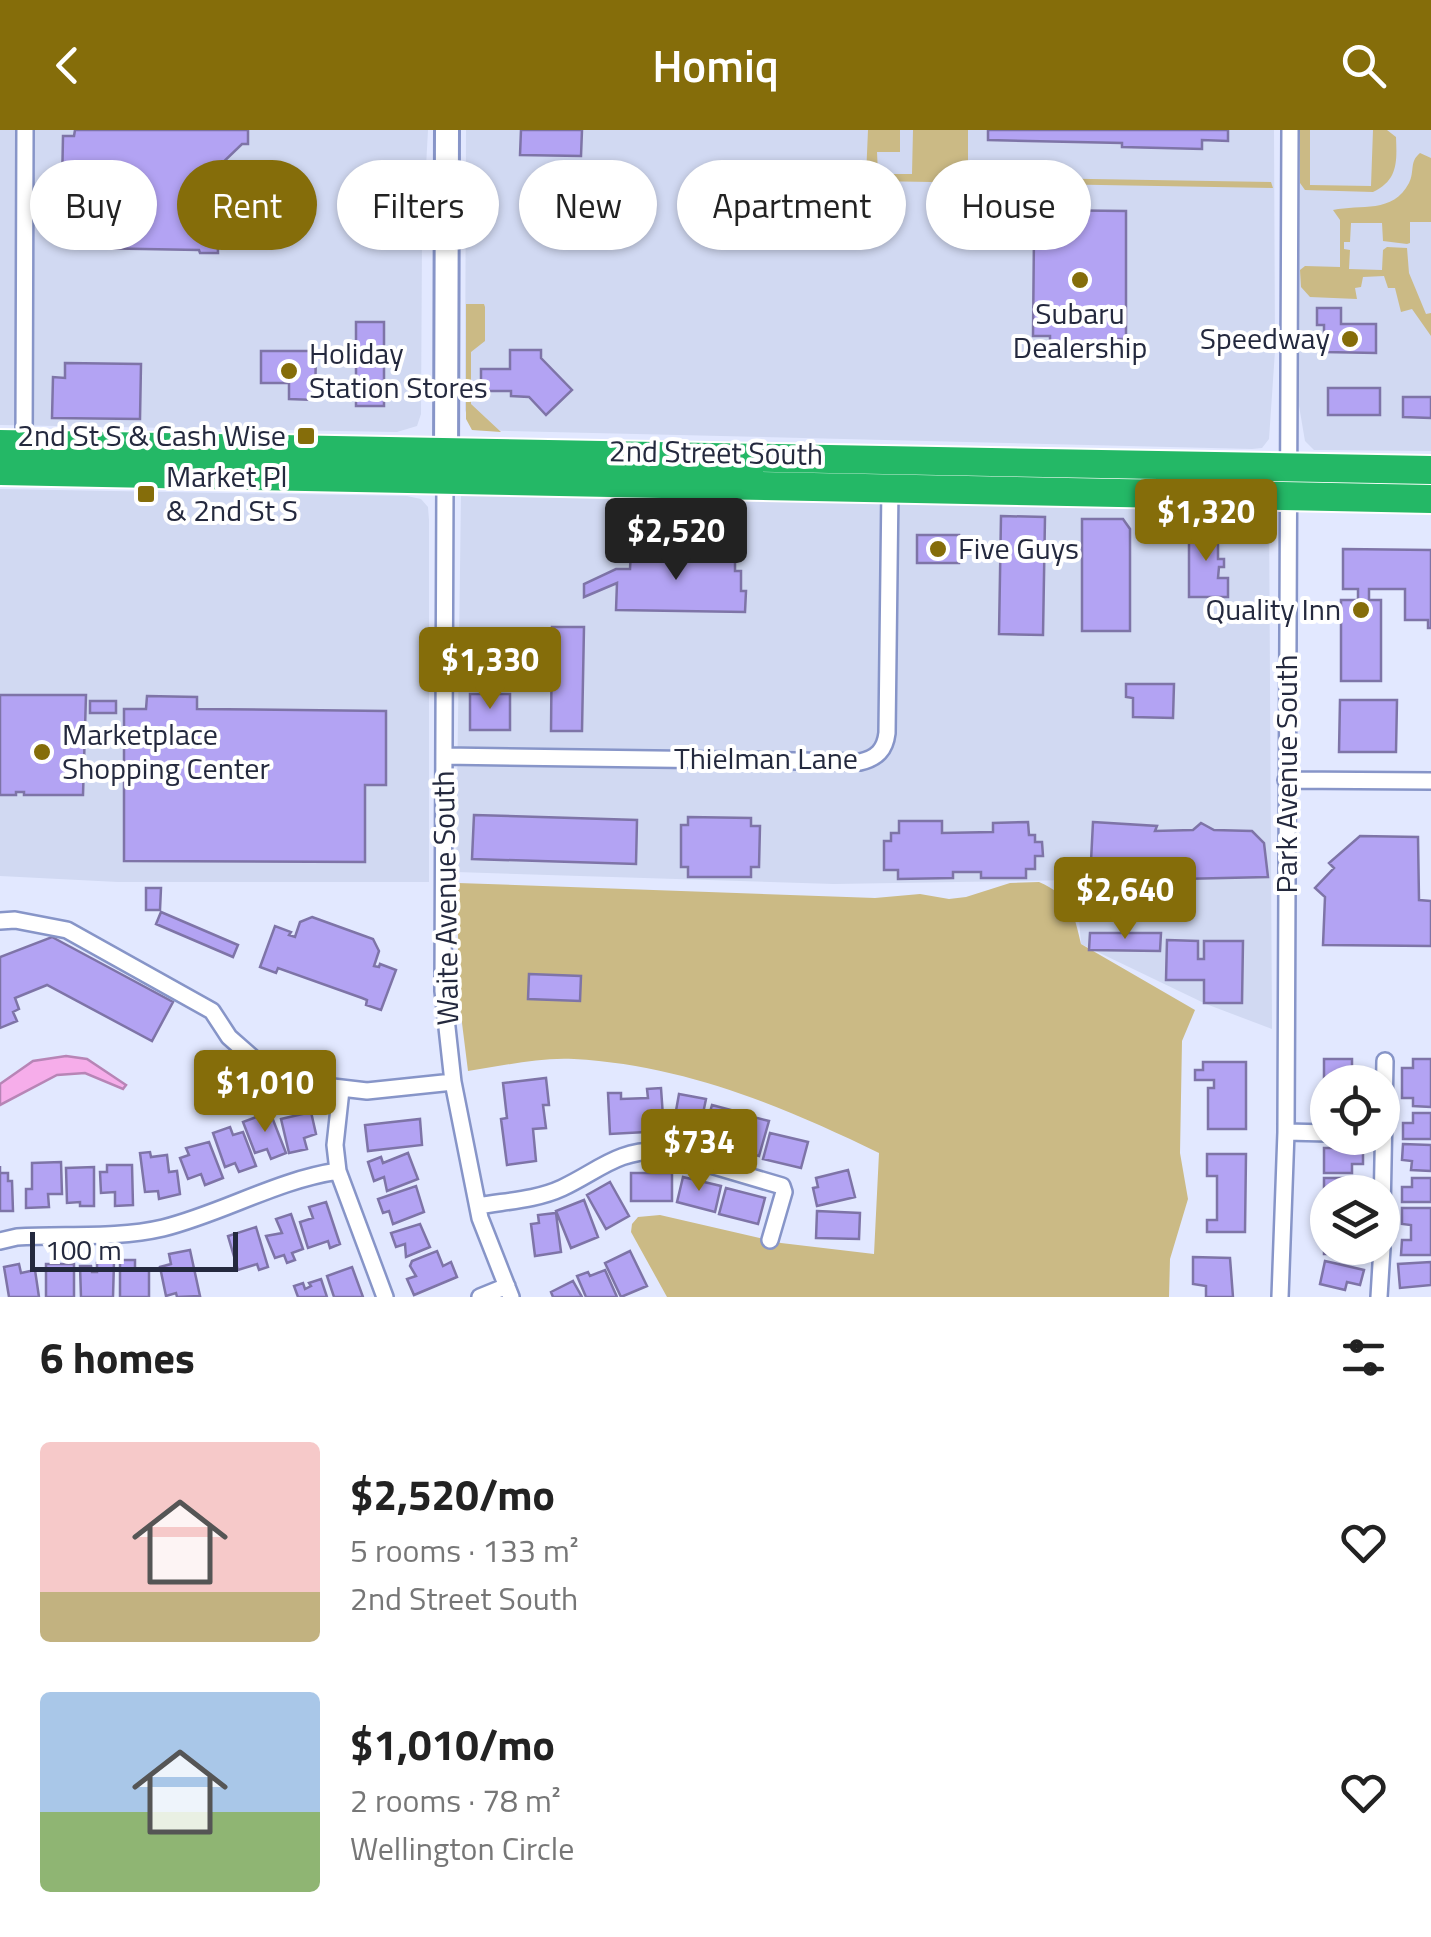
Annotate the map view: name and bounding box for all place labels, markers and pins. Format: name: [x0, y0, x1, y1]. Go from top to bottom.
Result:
marker: Subaru Dealership: [1069, 269, 1091, 291]
place label: Subaru Dealership: [1013, 290, 1147, 370]
place label: Speedway: [1200, 315, 1330, 361]
marker: Speedway: [1339, 328, 1361, 350]
place label: Holiday Station Stores: [309, 330, 488, 410]
marker: Holiday Station Stores: [278, 360, 300, 382]
place label: 2nd St S & Cash Wise: [17, 412, 286, 458]
marker: 2nd St S & Cash Wise: [295, 425, 317, 447]
place label: Market Pl & 2nd St S: [166, 453, 298, 533]
pin: $1,320: [1125, 479, 1287, 564]
marker: Market Pl & 2nd St S: [135, 483, 157, 505]
pin: $2,520: [595, 498, 757, 583]
place label: Five Guys: [958, 525, 1079, 571]
marker: Five Guys: [927, 538, 949, 560]
place label: Quality Inn: [1206, 586, 1341, 632]
marker: Quality Inn: [1350, 599, 1372, 621]
pin: $1,330: [409, 627, 571, 712]
place label: Marketplace Shopping Center: [62, 711, 270, 791]
marker: Marketplace Shopping Center: [31, 741, 53, 763]
pin: $2,640: [1044, 857, 1206, 942]
pin: $1,010: [184, 1050, 346, 1135]
pin: $734: [640, 1109, 758, 1194]

